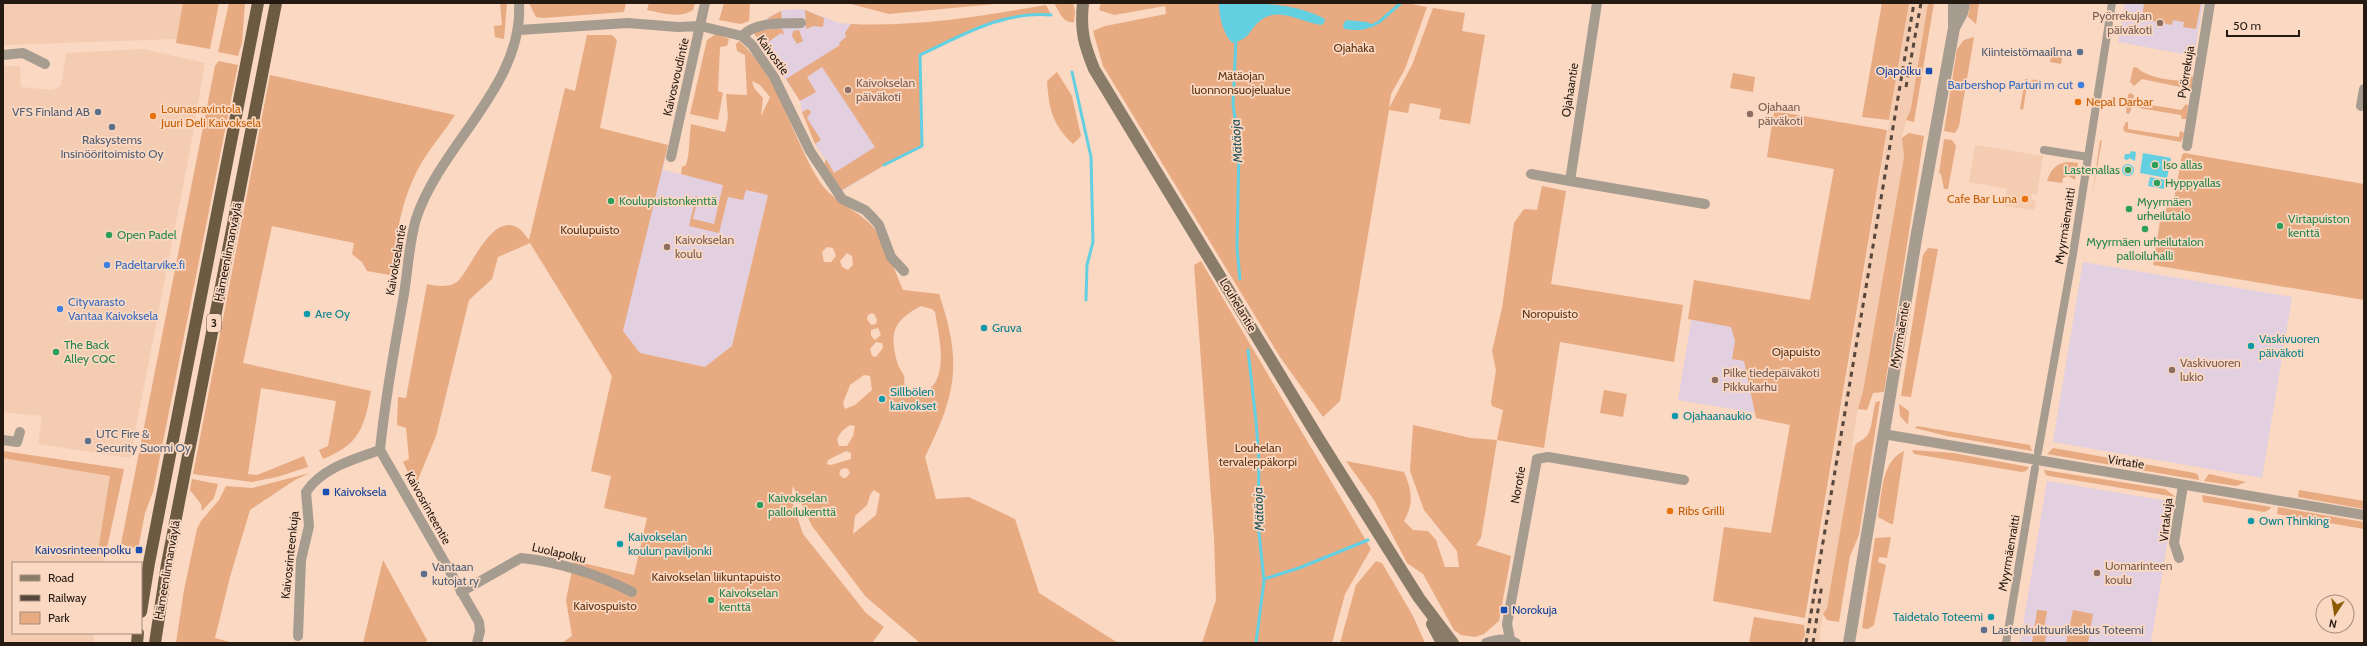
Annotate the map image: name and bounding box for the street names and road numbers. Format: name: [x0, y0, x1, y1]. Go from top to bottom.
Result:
street label: Kaivostie: [754, 32, 793, 77]
street label: Kaivosvoudintie: [659, 36, 692, 117]
street label: Pyörrekuja: [2174, 44, 2197, 99]
street label: Ojahaantie: [1558, 62, 1581, 118]
street label: Myyrmäenraitti: [2051, 187, 2078, 265]
street label: Hämeenlinnanväylä: [211, 201, 245, 303]
street label: Kaivokselantie: [382, 223, 409, 297]
street label: Louhelantie: [1217, 275, 1260, 334]
street label: Myyrmäentie: [1886, 301, 1913, 369]
road number: 3: [207, 314, 221, 332]
street label: Virtatie: [2107, 451, 2145, 472]
street label: Norotie: [1507, 465, 1528, 505]
street label: Kaivosrinteentie: [402, 469, 455, 547]
street label: Virtakuja: [2156, 497, 2175, 543]
street label: Kaivosrinteenkuja: [277, 510, 302, 600]
street label: Myyrmäenraitti: [1994, 514, 2023, 592]
street label: Hämeenlinnanväylä: [150, 519, 183, 621]
street label: Luolapolku: [531, 539, 588, 566]

